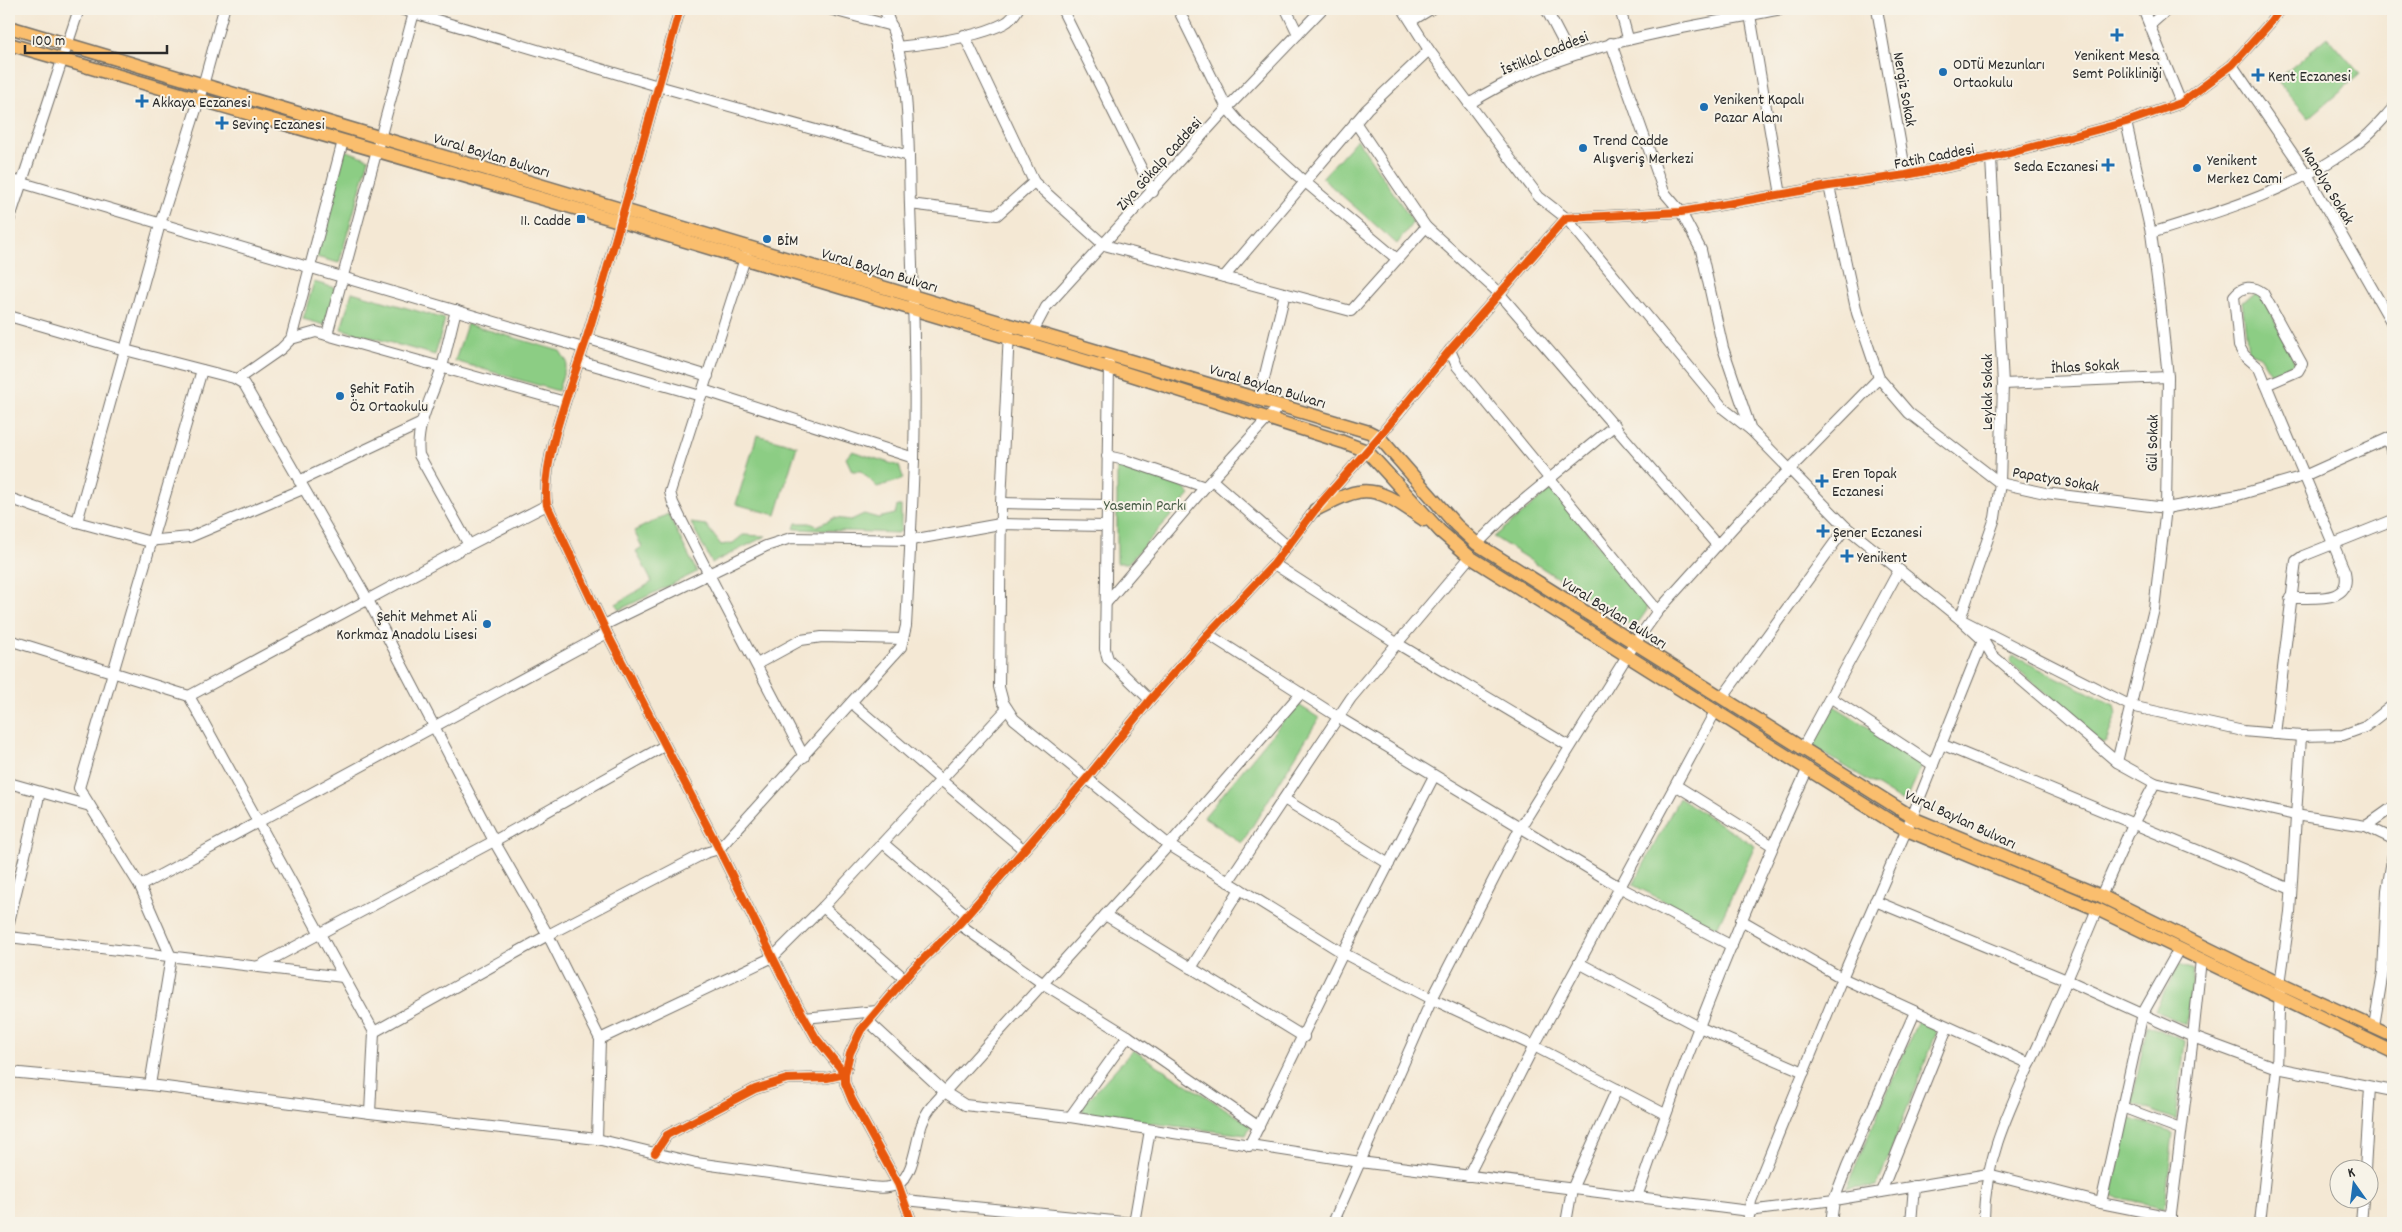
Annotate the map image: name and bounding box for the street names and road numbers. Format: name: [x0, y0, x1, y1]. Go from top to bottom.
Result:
street label: İstiklal Caddesi: [1498, 26, 1592, 82]
street label: Nergiz Sokak: [1886, 50, 1921, 129]
street label: Ziya Gökalp Caddesi: [1112, 113, 1208, 217]
street label: Vural Baylan Bulvarı: [430, 128, 552, 185]
street label: Fatih Caddesi: [1892, 138, 1977, 177]
street label: Manolya Sokak: [2294, 143, 2359, 230]
street label: Vural Baylan Bulvarı: [818, 243, 940, 300]
street label: Leylak Sokak: [1977, 354, 2000, 430]
street label: İhlas Sokak: [2050, 354, 2120, 381]
street label: Vural Baylan Bulvarı: [1206, 359, 1328, 416]
street label: Gül Sokak: [2142, 414, 2165, 472]
street label: Papatya Sokak: [2010, 461, 2101, 499]
street label: Vural Baylan Bulvarı: [1556, 572, 1671, 656]
street label: Vural Baylan Bulvarı: [1900, 784, 2020, 856]

